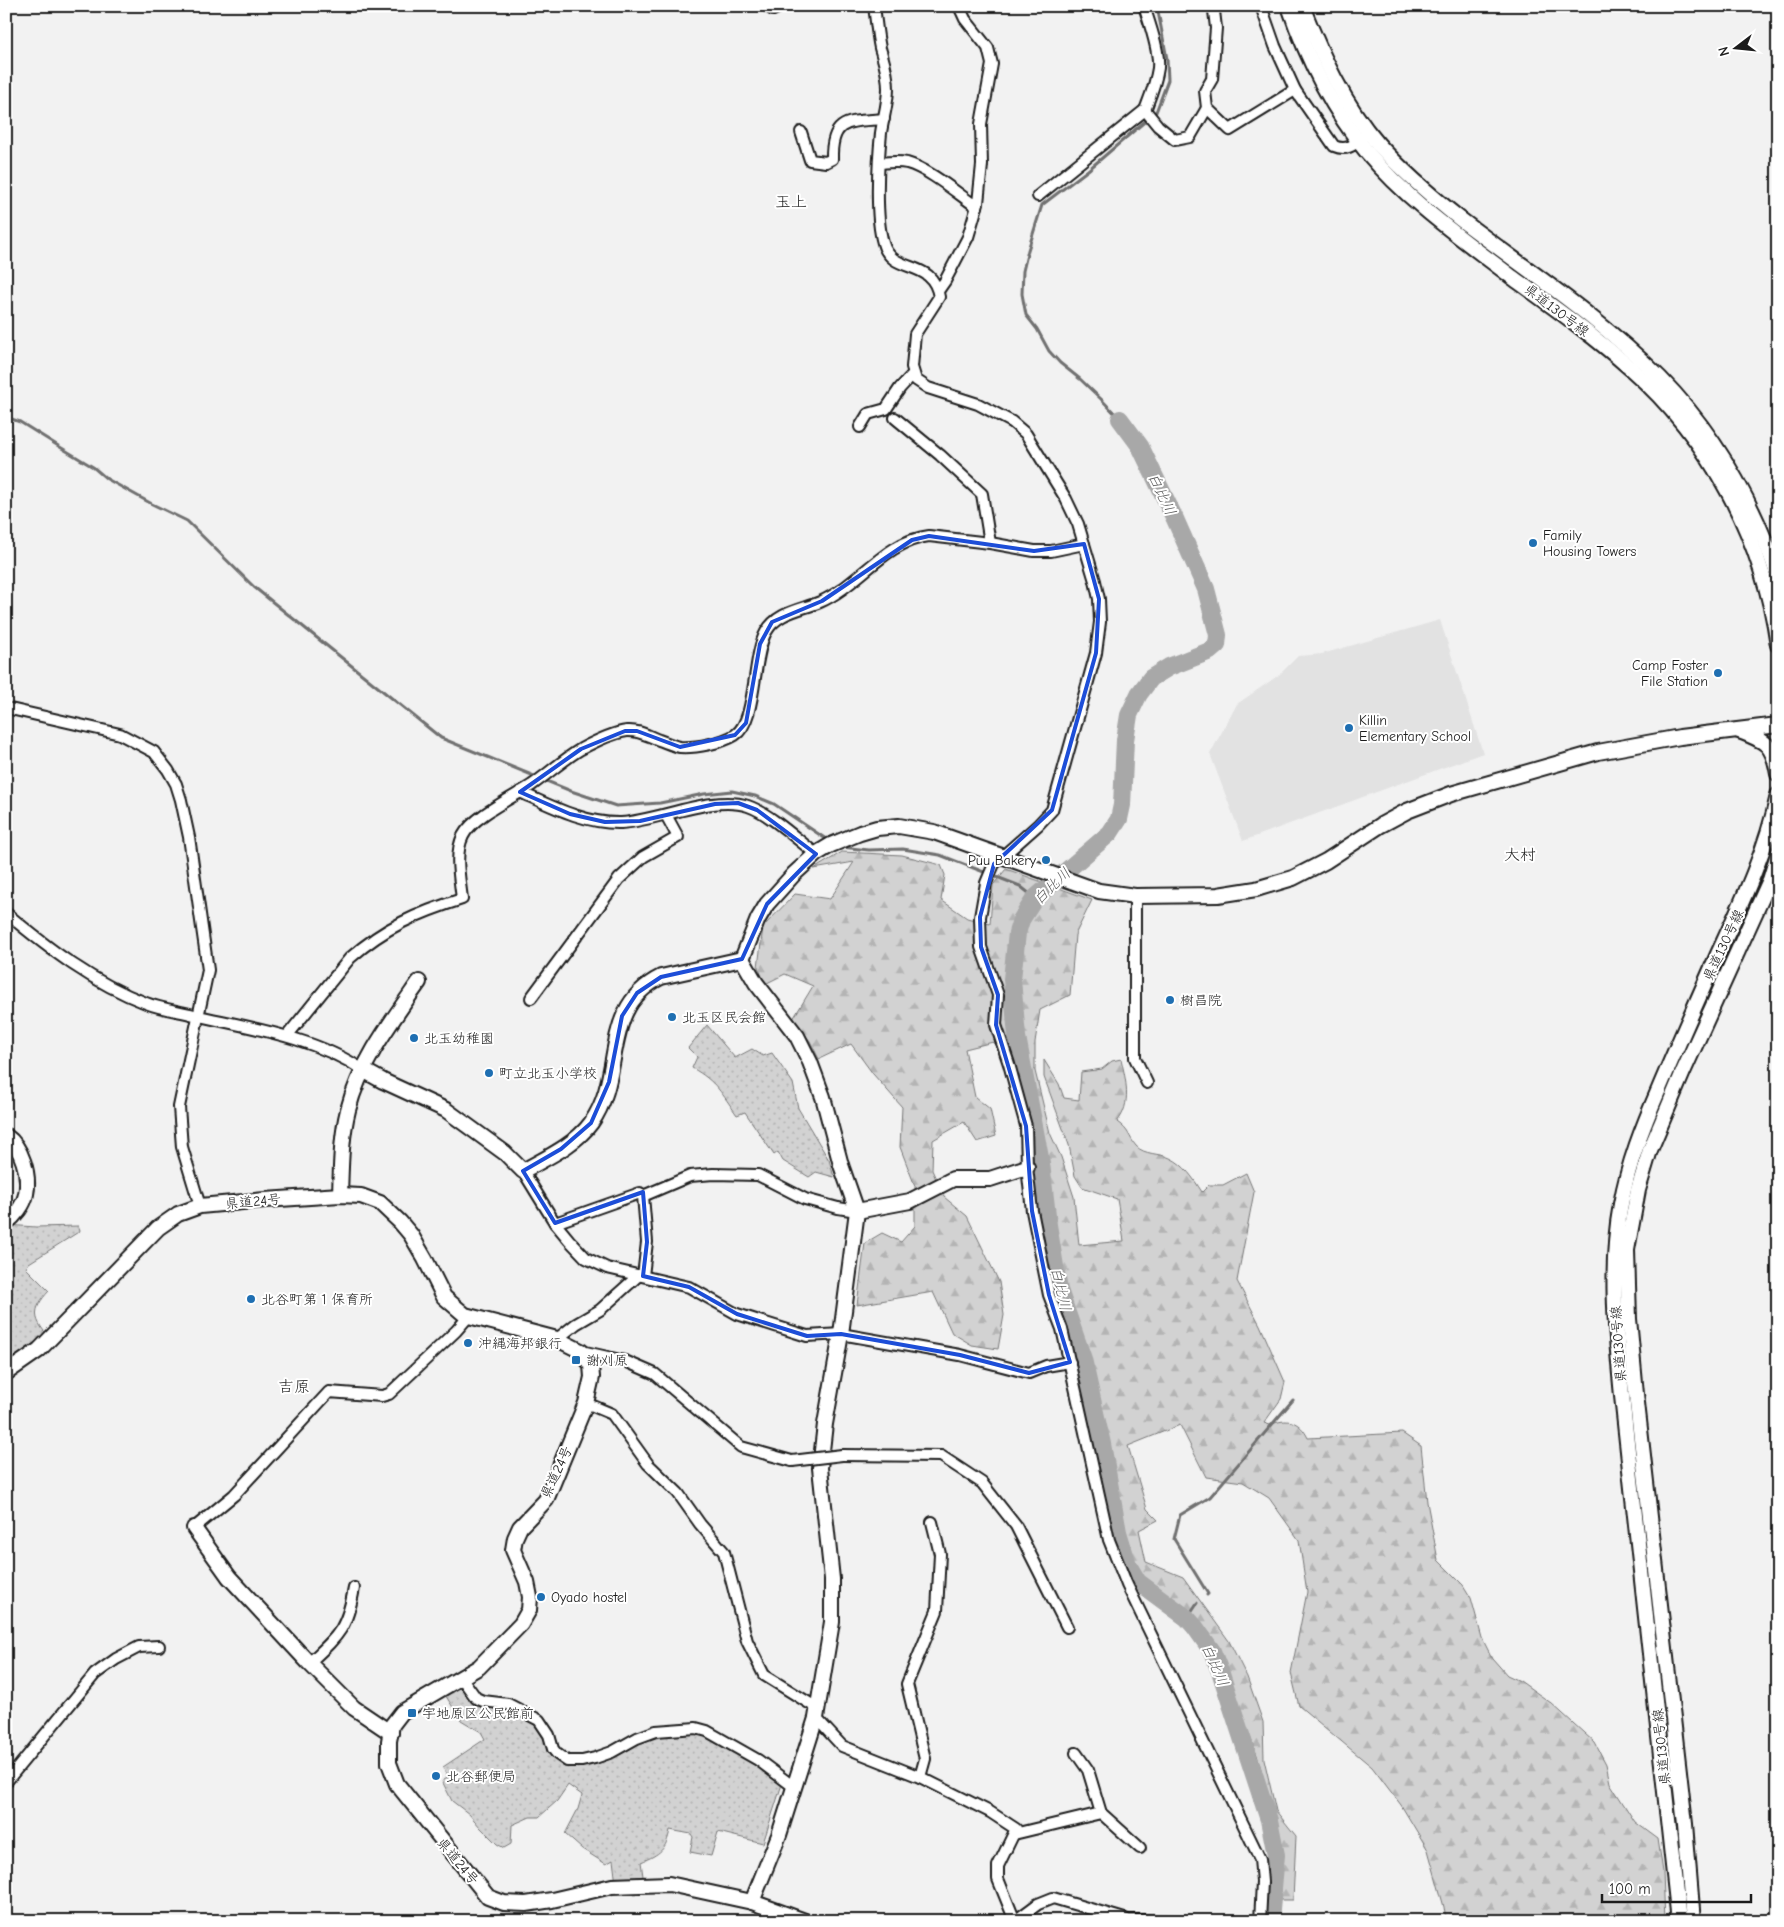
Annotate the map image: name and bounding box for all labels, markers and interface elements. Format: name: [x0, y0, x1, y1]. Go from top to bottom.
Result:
north arrow: [1712, 22, 1762, 72]
text: N: [1715, 45, 1733, 58]
district label: 玉上: [775, 193, 807, 211]
street label: 県道130号線: [1521, 280, 1593, 340]
water label: 白比川: [1144, 470, 1180, 518]
place label: Family Housing Towers: [1543, 527, 1637, 560]
marker: Family Housing Towers: [1527, 537, 1539, 549]
place label: Camp Foster File Station: [1632, 657, 1708, 690]
marker: Camp Foster File Station: [1712, 667, 1724, 679]
place label: Killin Elementary School: [1359, 712, 1471, 745]
marker: Killin Elementary School: [1343, 722, 1355, 734]
district label: 大村: [1504, 846, 1536, 864]
place label: Puu Bakery: [968, 852, 1037, 869]
marker: Puu Bakery: [1040, 854, 1052, 866]
water label: 白比川: [1030, 864, 1074, 908]
street label: 県道130号線: [1699, 907, 1747, 984]
place label: 樹昌院: [1180, 992, 1222, 1009]
marker: 樹昌院: [1164, 994, 1176, 1006]
place label: 北玉区民会館: [682, 1009, 766, 1026]
marker: 北玉区民会館: [666, 1011, 678, 1023]
place label: 北玉幼稚園: [424, 1030, 494, 1047]
marker: 北玉幼稚園: [408, 1032, 420, 1044]
place label: 町立北玉小学校: [499, 1065, 597, 1082]
marker: 町立北玉小学校: [483, 1067, 495, 1079]
street label: 県道24号: [224, 1191, 282, 1212]
water label: 白比川: [1047, 1265, 1075, 1313]
place label: 北谷町第１保育所: [261, 1291, 373, 1308]
marker: 北谷町第１保育所: [245, 1293, 257, 1305]
street label: 県道130号線: [1607, 1305, 1630, 1383]
place label: 沖縄海邦銀行: [478, 1335, 562, 1352]
marker: 沖縄海邦銀行: [462, 1337, 474, 1349]
place label: 謝刈原: [586, 1352, 628, 1369]
marker: 謝刈原: [570, 1354, 582, 1366]
district label: 吉原: [278, 1378, 310, 1396]
street label: 県道24号: [537, 1443, 576, 1501]
place label: Oyado hostel: [551, 1589, 627, 1606]
marker: Oyado hostel: [535, 1591, 547, 1603]
water label: 白比川: [1198, 1641, 1232, 1689]
place label: 宇地原区公民館前: [422, 1705, 534, 1722]
marker: 宇地原区公民館前: [406, 1707, 418, 1719]
street label: 県道130号線: [1649, 1708, 1674, 1786]
place label: 北谷郵便局: [446, 1768, 516, 1785]
marker: 北谷郵便局: [430, 1770, 442, 1782]
street label: 県道24号: [433, 1834, 482, 1888]
scale bar: [1602, 1872, 1750, 1904]
text: 100 m: [1609, 1880, 1651, 1898]

